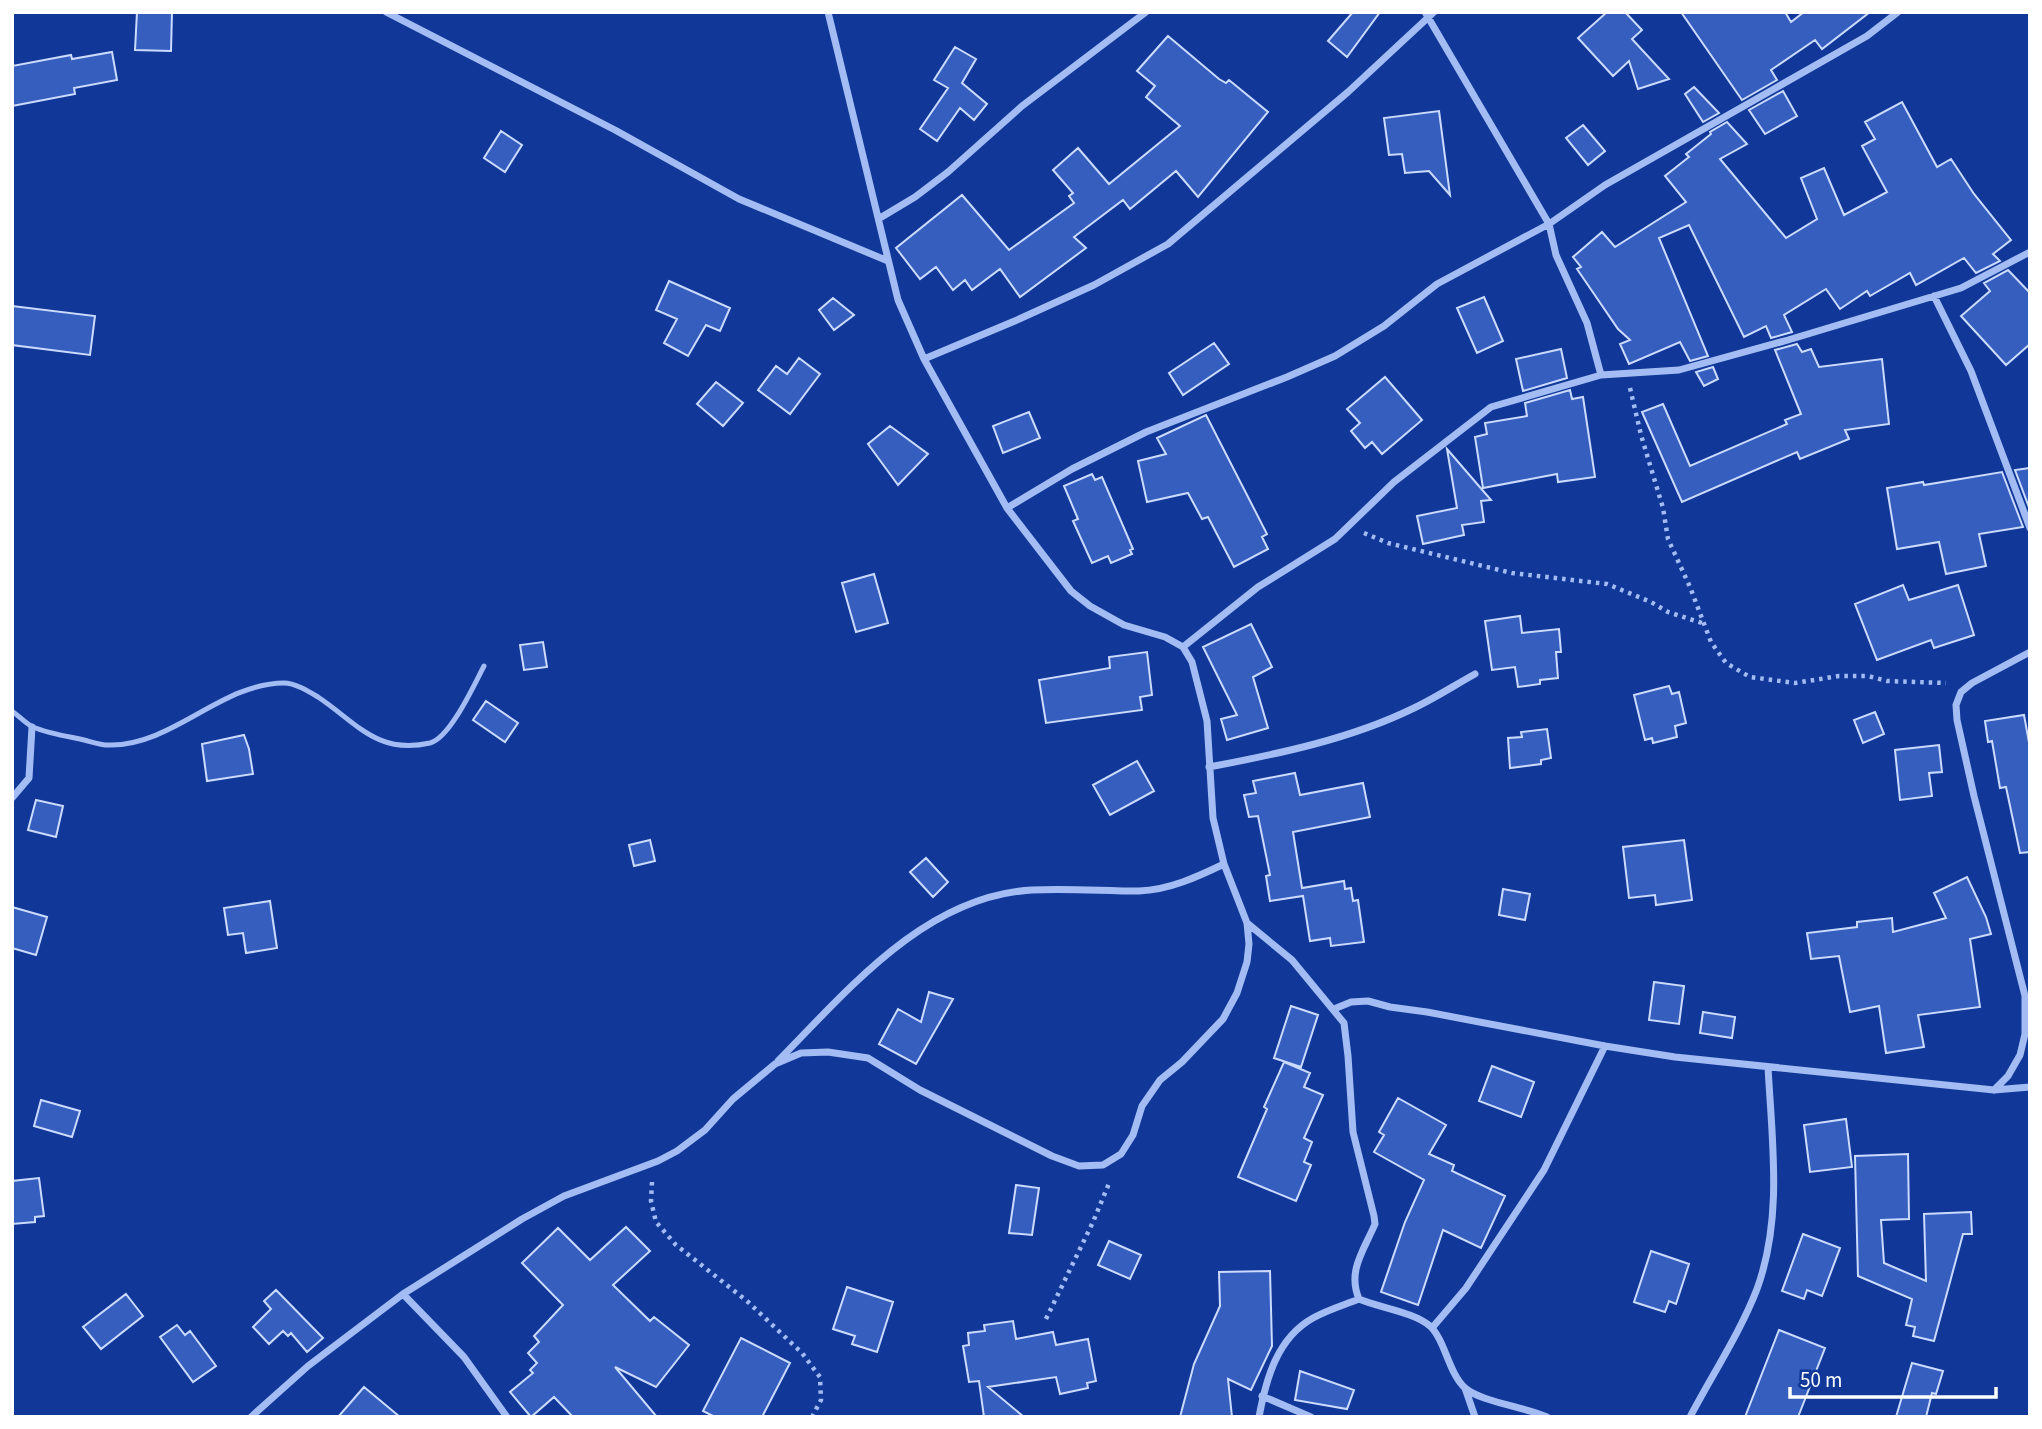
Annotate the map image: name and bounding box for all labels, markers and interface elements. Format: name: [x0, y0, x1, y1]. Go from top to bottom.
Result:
scale bar: [1790, 1356, 1996, 1400]
text: 50 m: [1800, 1365, 1842, 1395]

